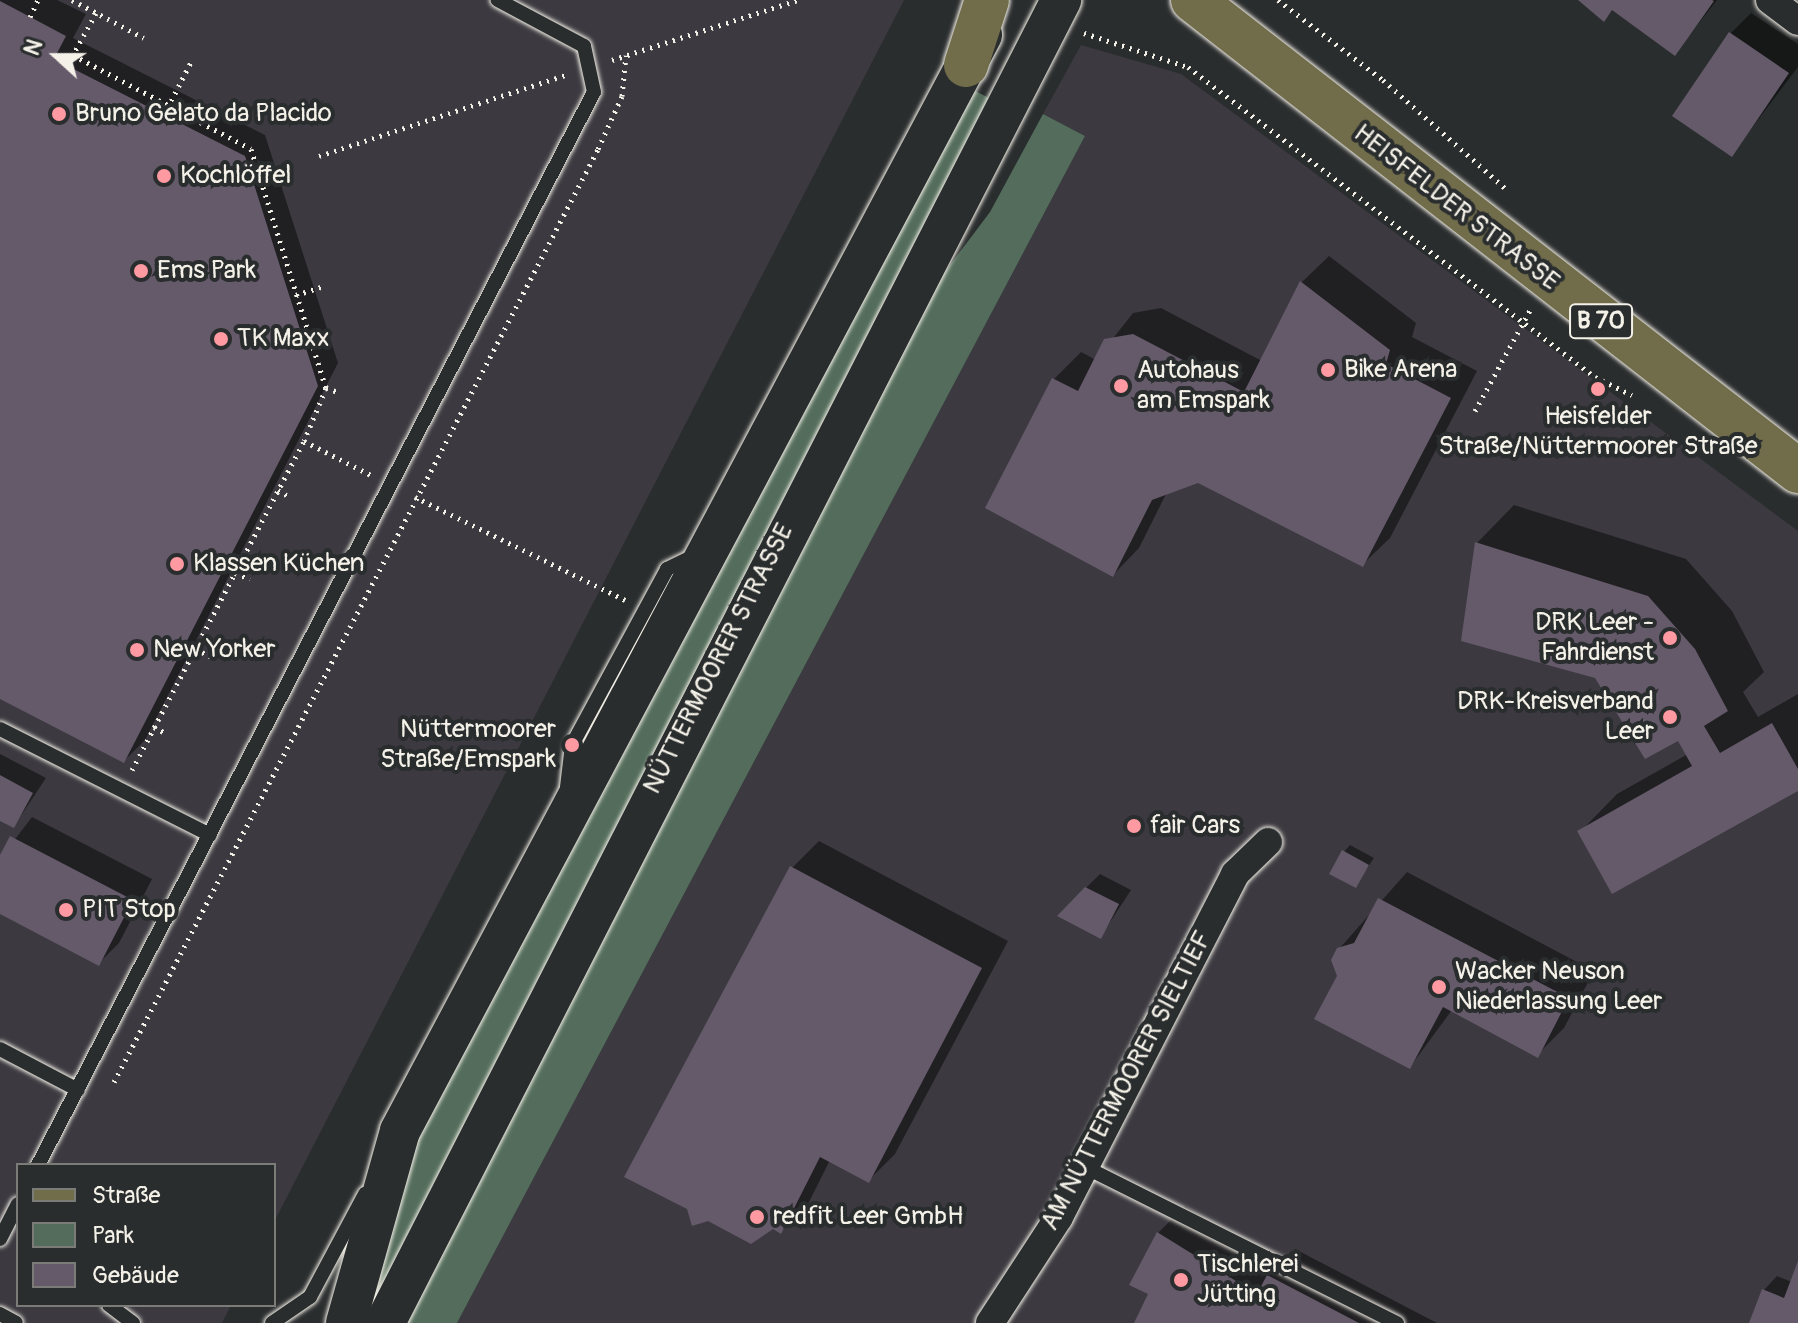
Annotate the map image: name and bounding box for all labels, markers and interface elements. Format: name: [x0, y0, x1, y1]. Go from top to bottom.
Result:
north arrow: [16, 16, 96, 96]
text: N: [18, 35, 49, 59]
place label: Bruno Gelato da Placido: [75, 98, 332, 130]
marker: Bruno Gelato da Placido: [50, 105, 68, 123]
street label: HEISFELDER STRASSE: [1347, 118, 1565, 298]
place label: Kochlöffel: [180, 160, 291, 192]
marker: Kochlöffel: [155, 167, 173, 185]
place label: Ems Park: [157, 255, 256, 287]
marker: Ems Park: [132, 262, 150, 280]
road number: B 70: [1569, 301, 1633, 341]
place label: TK Maxx: [237, 323, 330, 355]
marker: TK Maxx: [212, 330, 230, 348]
place label: Bike Arena: [1344, 354, 1457, 386]
place label: Autohaus am Emspark: [1137, 355, 1270, 416]
marker: Bike Arena: [1319, 361, 1337, 379]
marker: Autohaus am Emspark: [1112, 377, 1130, 395]
marker: Heisfelder Straße/Nüttermoorer Straße: [1589, 380, 1607, 398]
place label: Heisfelder Straße/Nüttermoorer Straße: [1439, 401, 1757, 462]
street label: NÜTTERMOORER STRASSE: [637, 519, 801, 799]
place label: Klassen Küchen: [193, 548, 364, 580]
marker: Klassen Küchen: [168, 555, 186, 573]
place label: DRK Leer - Fahrdienst: [1535, 607, 1654, 668]
marker: DRK Leer - Fahrdienst: [1661, 629, 1679, 647]
place label: New Yorker: [153, 634, 276, 666]
marker: New Yorker: [128, 641, 146, 659]
place label: DRK-Kreisverband Leer: [1457, 686, 1654, 748]
marker: DRK-Kreisverband Leer: [1661, 708, 1679, 726]
place label: Nüttermoorer Straße/Emspark: [380, 714, 556, 776]
marker: Nüttermoorer Straße/Emspark: [563, 736, 581, 754]
place label: fair Cars: [1150, 810, 1240, 842]
marker: fair Cars: [1125, 817, 1143, 835]
place label: PIT Stop: [82, 894, 176, 926]
marker: PIT Stop: [57, 901, 75, 919]
street label: AM NÜTTERMOORER SIELTIEF: [1035, 926, 1219, 1236]
place label: Wacker Neuson Niederlassung Leer: [1455, 956, 1662, 1018]
marker: Wacker Neuson Niederlassung Leer: [1430, 978, 1448, 996]
legend: [16, 1163, 276, 1307]
text: Straße: [92, 1181, 160, 1210]
place label: redfit Leer GmbH: [773, 1201, 963, 1233]
marker: redfit Leer GmbH: [748, 1208, 766, 1226]
text: Park: [92, 1221, 134, 1250]
place label: Tischlerei Jütting: [1197, 1249, 1298, 1310]
text: Gebäude: [92, 1261, 179, 1290]
marker: Tischlerei Jütting: [1172, 1271, 1190, 1289]

